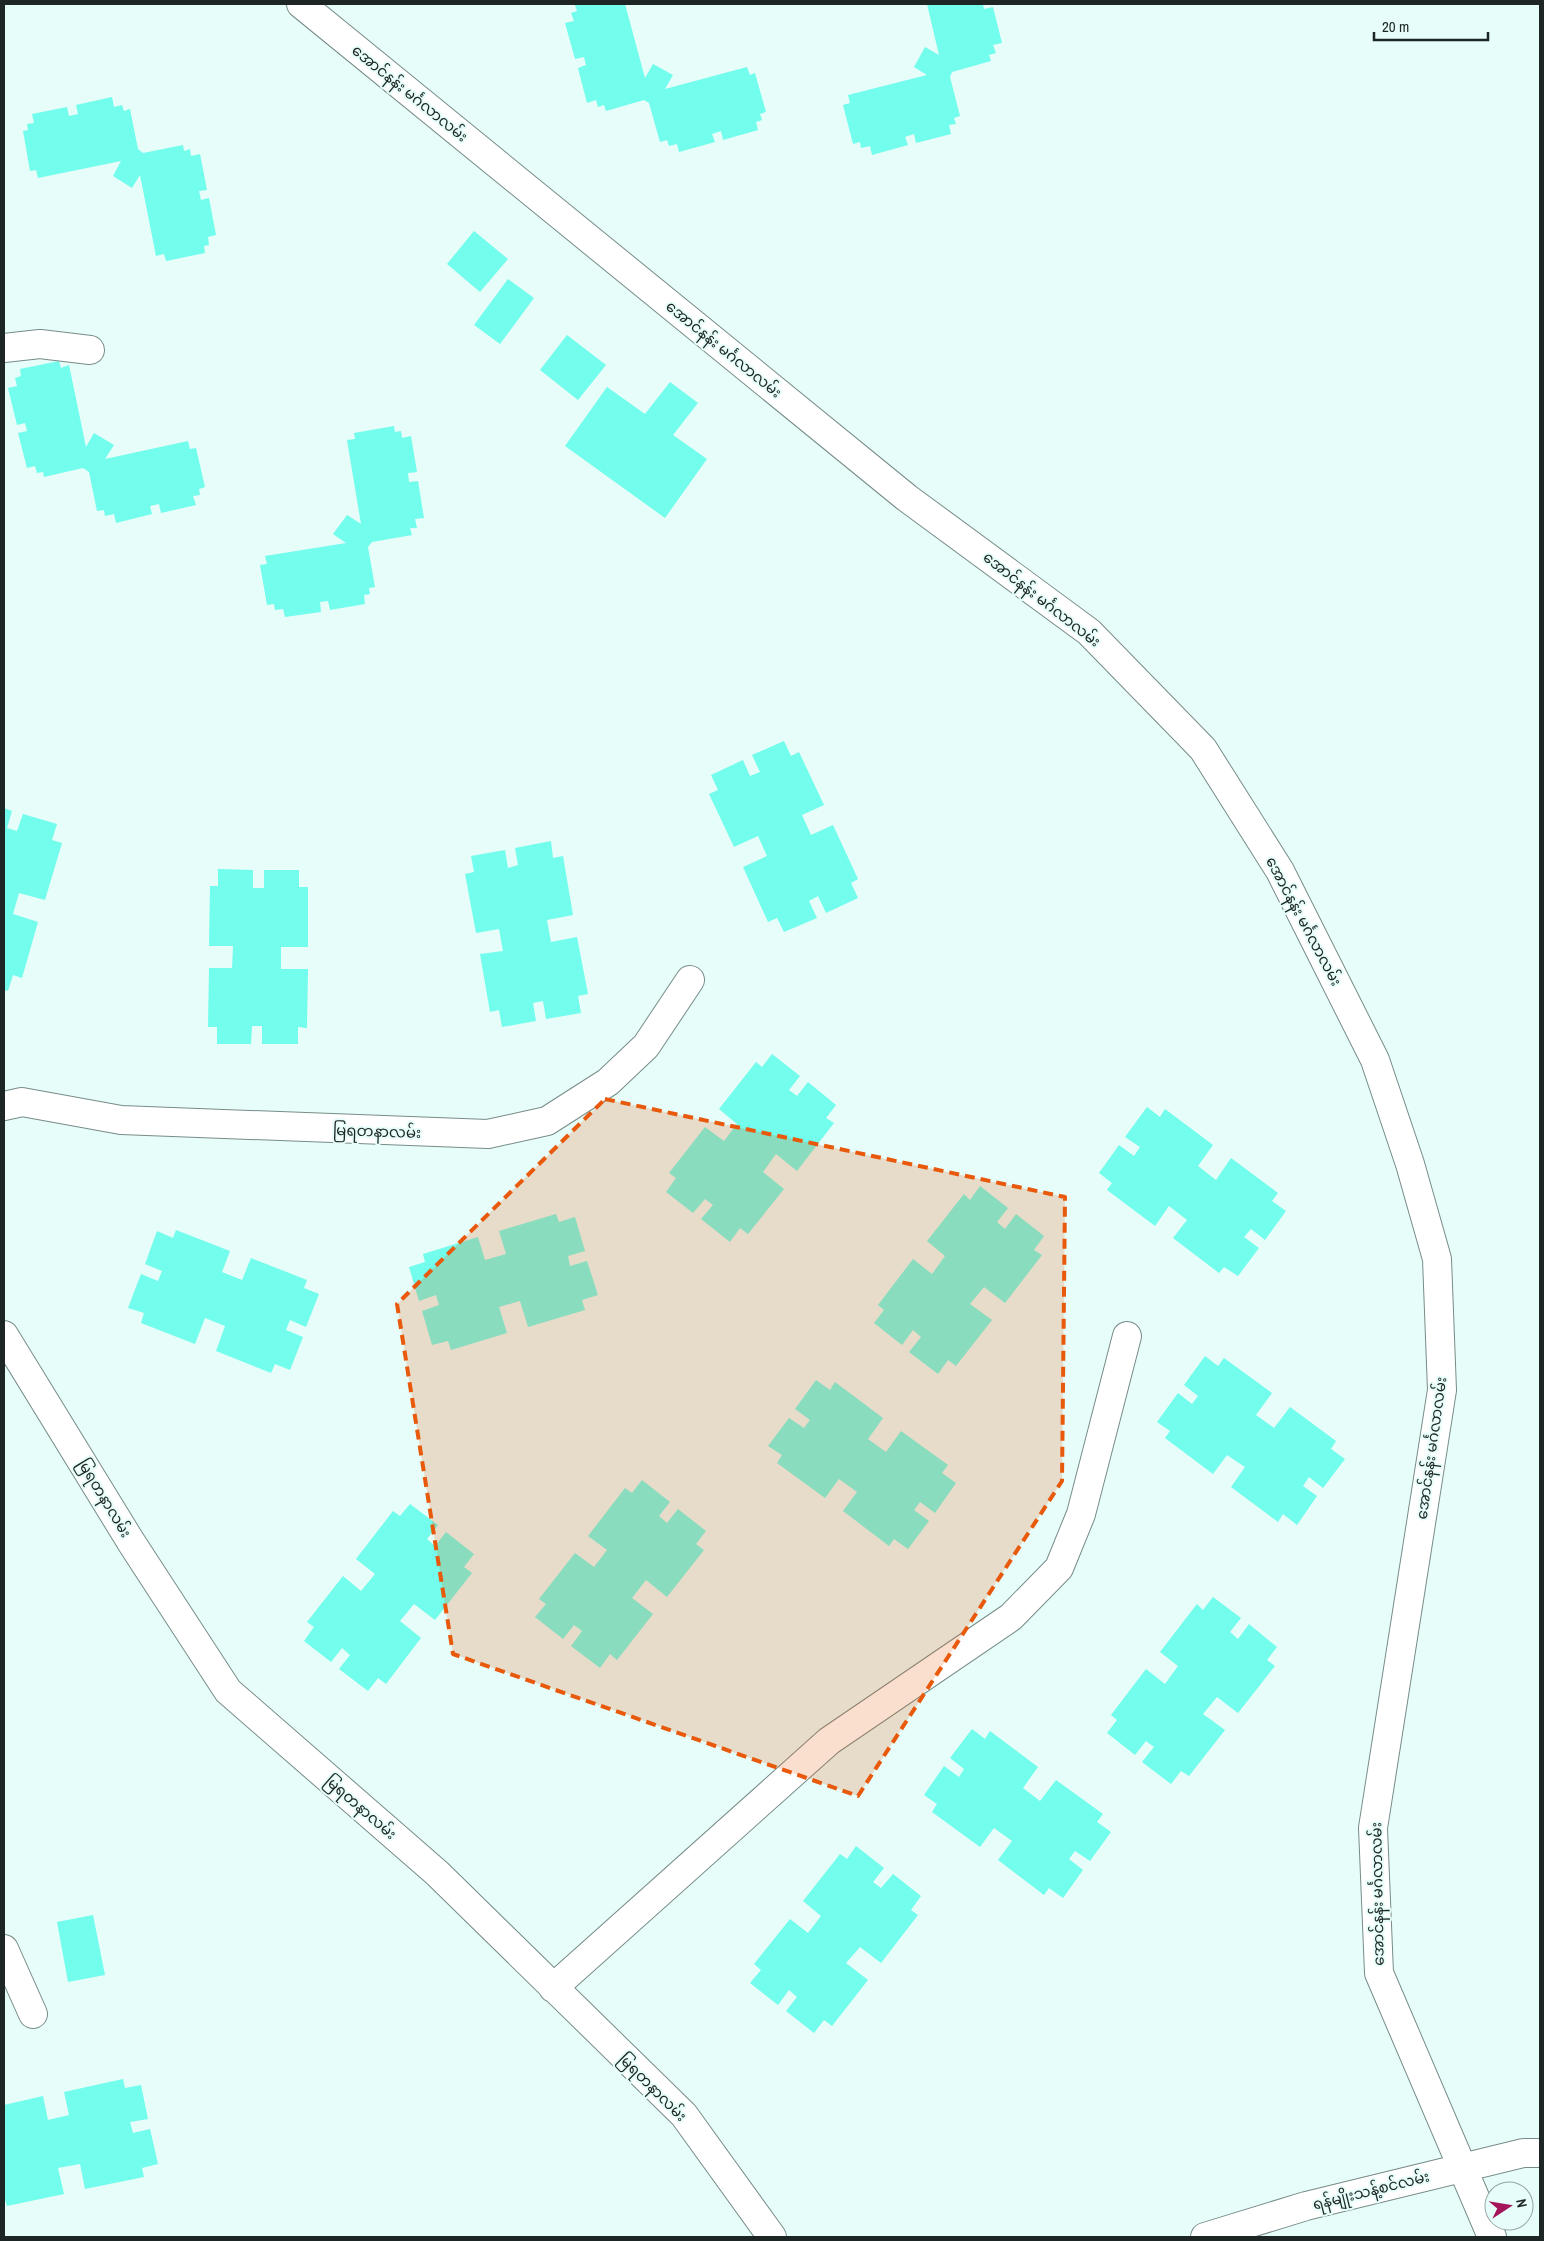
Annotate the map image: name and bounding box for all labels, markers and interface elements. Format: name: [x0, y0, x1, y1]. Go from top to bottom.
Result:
scale bar: [1374, 10, 1488, 42]
text: 20 m: [1382, 16, 1409, 37]
street label: အောင်နန်း မင်္ဂလာလမ်း: [346, 40, 472, 148]
street label: အောင်နန်း မင်္ဂလာလမ်း: [660, 296, 786, 404]
street label: အောင်နန်း မင်္ဂလာလမ်း: [978, 546, 1105, 653]
street label: အောင်နန်း မင်္ဂလာလမ်း: [1259, 853, 1347, 990]
street label: မြရတနာလမ်း: [332, 1119, 422, 1145]
street label: အောင်နန်း မင်္ဂလာလမ်း: [1411, 1375, 1453, 1521]
street label: မြရတနာလမ်း: [72, 1455, 137, 1542]
street label: မြရတနာလမ်း: [319, 1770, 401, 1845]
street label: အောင်နန်း မင်္ဂလာလမ်း: [1365, 1822, 1391, 1966]
street label: မြရတနာလမ်း: [613, 2048, 692, 2127]
street label: ရန်မျိုးသန့်စင်လမ်း: [1310, 2165, 1432, 2217]
north arrow: [1484, 2181, 1534, 2231]
text: N: [1512, 2197, 1531, 2209]

